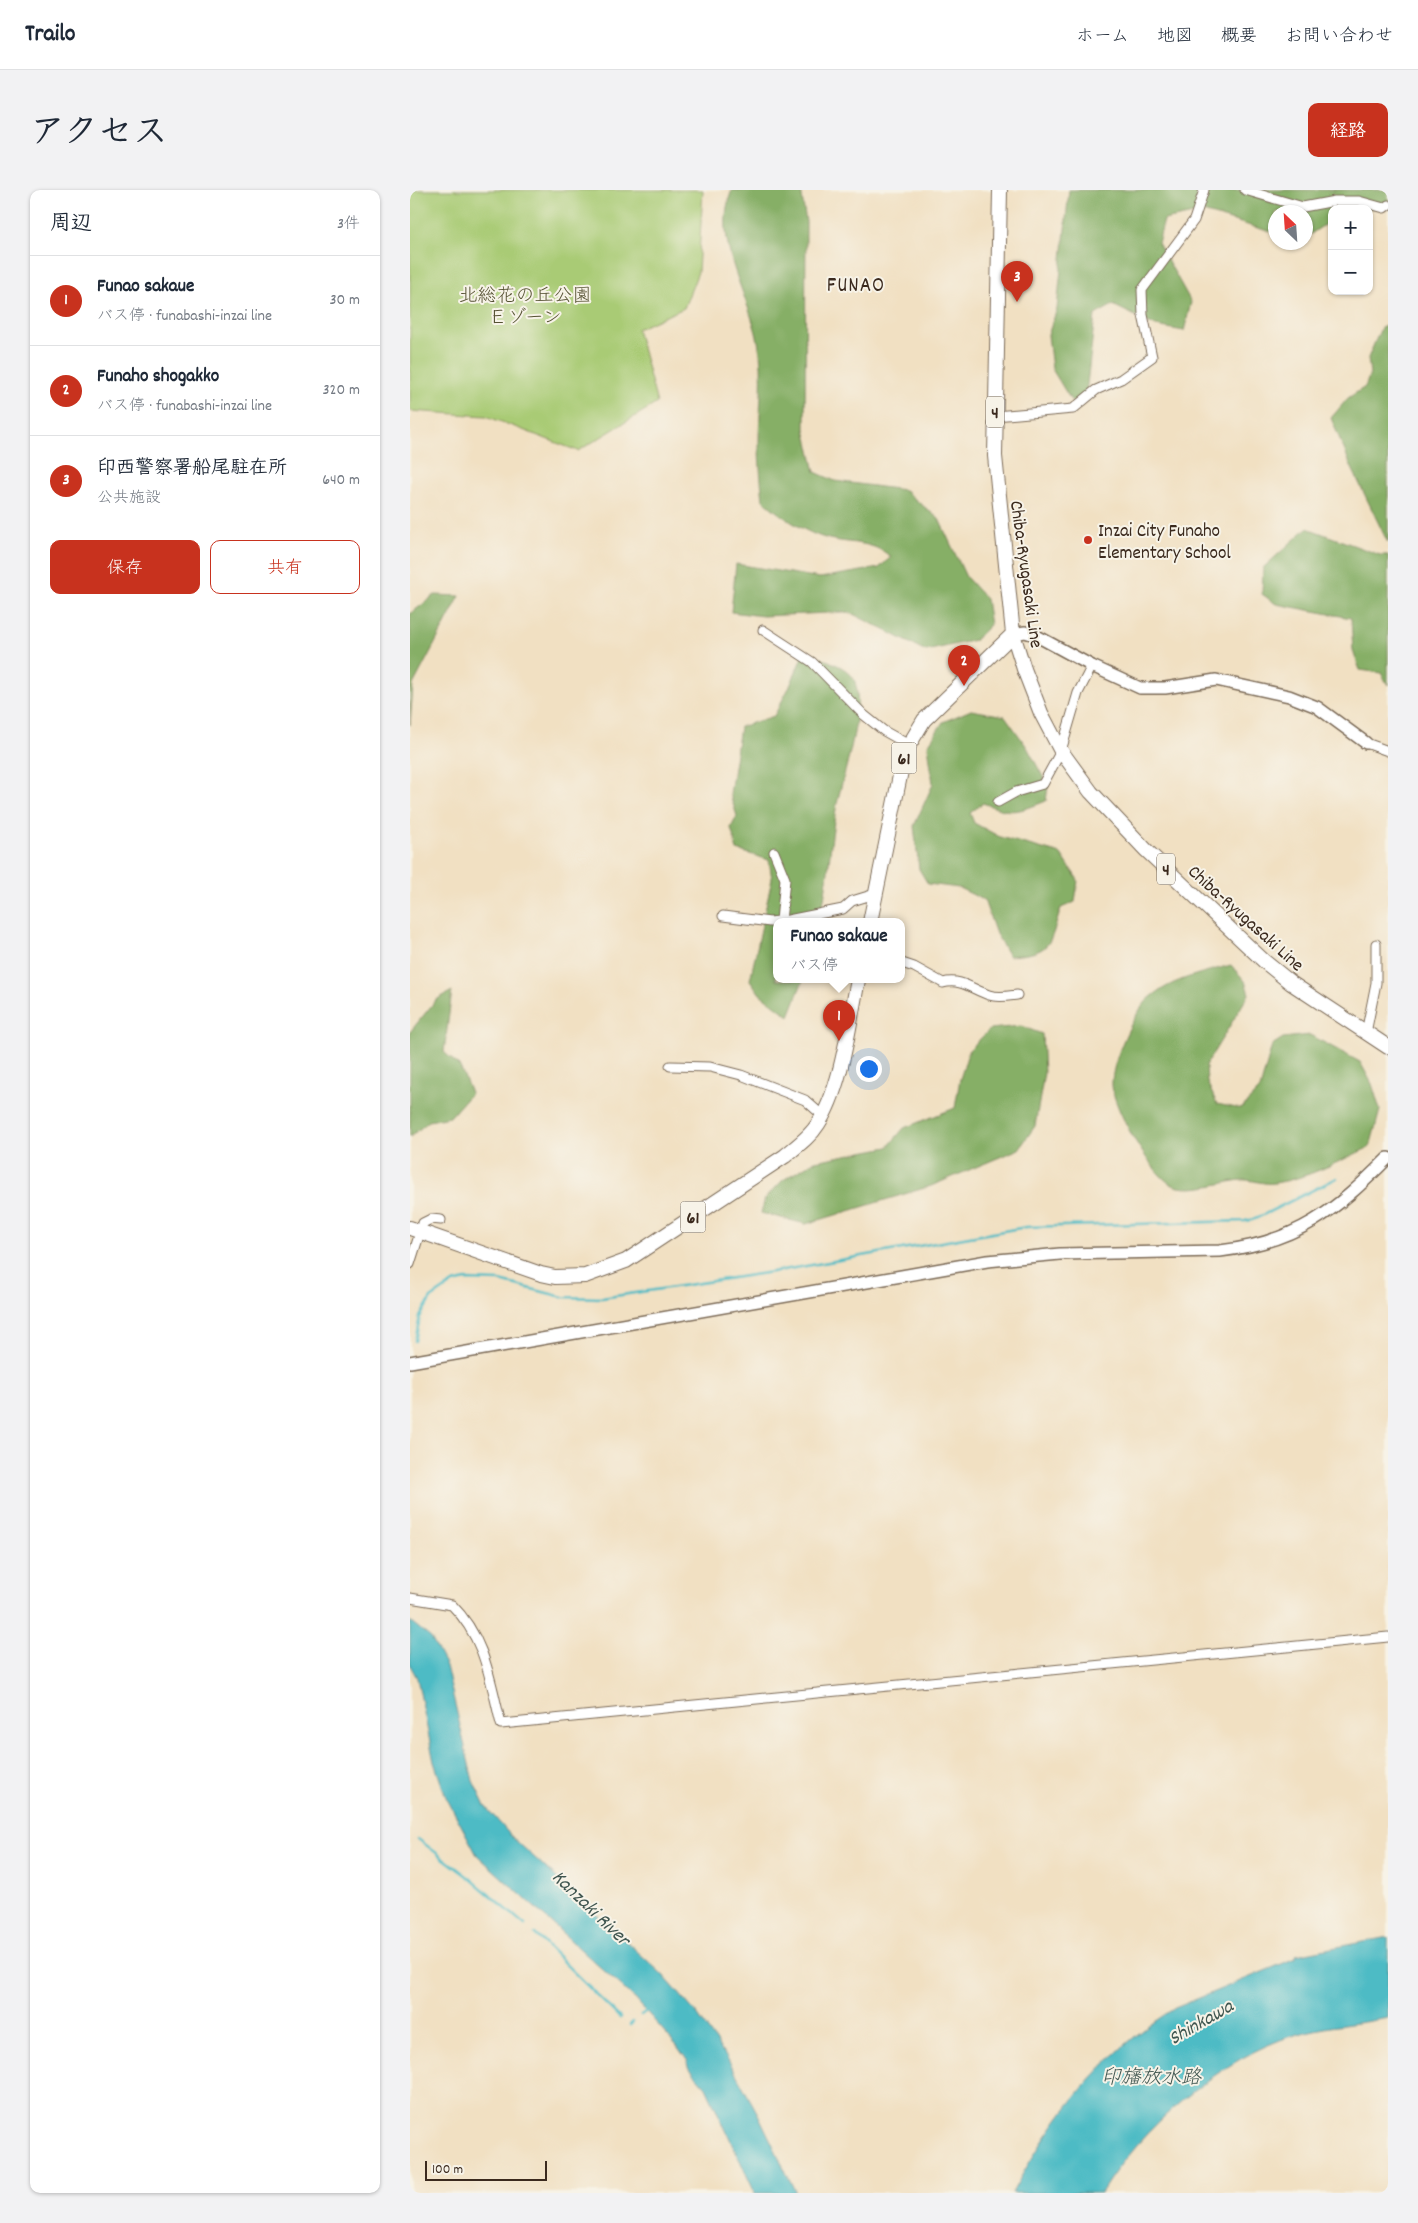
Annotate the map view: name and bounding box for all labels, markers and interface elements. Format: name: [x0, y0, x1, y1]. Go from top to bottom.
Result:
text: Trailo: [25, 18, 76, 52]
text: ホーム: [1076, 25, 1129, 50]
text: 地図: [1157, 25, 1193, 50]
text: 概要: [1221, 25, 1257, 50]
text: お問い合わせ: [1285, 25, 1393, 50]
button: 経路: [1308, 103, 1388, 157]
text: アクセス: [30, 110, 168, 160]
north arrow: [1268, 205, 1313, 250]
map controls: [1328, 205, 1373, 295]
button: +: [1328, 205, 1373, 250]
text: 周辺: [50, 210, 92, 240]
text: 3件: [337, 213, 360, 236]
button: −: [1328, 250, 1373, 295]
pin: 3: [1001, 261, 1033, 302]
district label: FUNAO: [827, 272, 885, 302]
text: Funao sakaue: [97, 274, 194, 301]
park label: 北総花の丘公園 Ｅゾーン: [458, 284, 592, 333]
text: 1: [64, 289, 68, 312]
text: 30 m: [330, 289, 360, 312]
text: バス停 · funabashi-inzai line: [97, 305, 272, 328]
text: Funaho shogakko: [97, 364, 219, 391]
text: 2: [63, 379, 70, 402]
text: 320 m: [323, 379, 360, 402]
text: バス停 · funabashi-inzai line: [97, 395, 272, 418]
road number: 4: [986, 396, 1004, 428]
text: 印西警察署船尾駐在所: [97, 456, 287, 483]
text: 3: [62, 469, 70, 492]
text: 640 m: [322, 469, 360, 492]
text: 公共施設: [97, 487, 161, 510]
street label: Chiba-Ryugasaki Line: [1001, 499, 1048, 650]
place label: Inzai City Funaho Elementary School: [1098, 519, 1231, 568]
marker: Inzai City Funaho Elementary School: [1082, 534, 1094, 546]
button: 保存: [50, 540, 200, 594]
button: 共有: [210, 540, 360, 594]
pin: 2: [948, 645, 980, 686]
road number: 61: [892, 742, 916, 774]
road number: 4: [1157, 854, 1175, 884]
street label: Chiba-Ryugasaki Line: [1180, 860, 1309, 979]
popup: [773, 918, 905, 983]
text: Funao sakaue: [790, 924, 888, 951]
text: バス停: [790, 955, 838, 978]
pin: 1: [823, 1000, 855, 1041]
your location: [856, 1056, 882, 1082]
road number: 61: [680, 1202, 706, 1232]
water label: Kanzaki River: [544, 1865, 637, 1955]
water label: Shinkawa: [1164, 1993, 1241, 2053]
water label: 印旛放水路: [1101, 2065, 1202, 2093]
scale bar: [425, 2158, 548, 2181]
text: 100 m: [432, 2160, 463, 2180]

